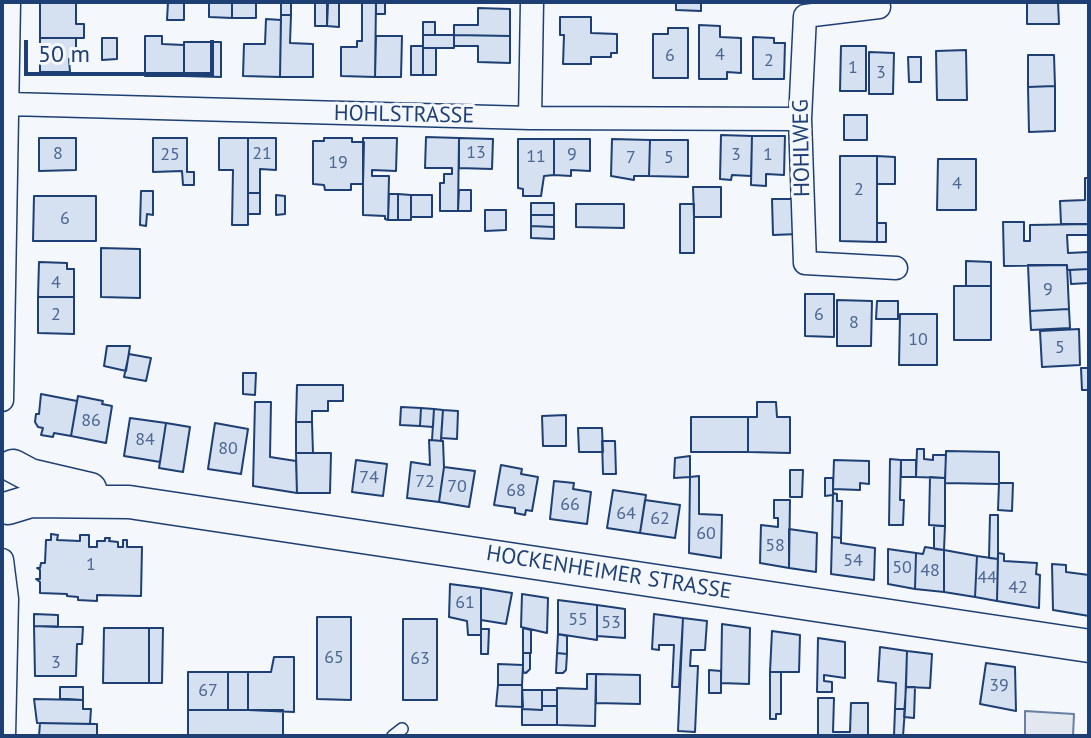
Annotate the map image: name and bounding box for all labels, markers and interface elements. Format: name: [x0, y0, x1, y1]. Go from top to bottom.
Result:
scale bar: [28, 24, 218, 74]
text: 50 m: [38, 38, 90, 69]
house number: 4: [715, 44, 725, 66]
house number: 6: [665, 45, 675, 67]
house number: 2: [764, 50, 774, 72]
house number: 1: [848, 57, 858, 79]
house number: 3: [876, 62, 886, 84]
street label: HOHLWEG: [788, 99, 816, 197]
street label: HOHLSTRASSE: [334, 101, 474, 129]
house number: 13: [466, 142, 486, 164]
house number: 8: [53, 143, 63, 165]
house number: 21: [252, 143, 272, 165]
house number: 25: [160, 144, 180, 166]
house number: 9: [567, 144, 577, 166]
house number: 3: [731, 144, 741, 166]
house number: 1: [763, 144, 773, 166]
house number: 11: [526, 146, 546, 168]
house number: 7: [626, 147, 636, 169]
house number: 5: [664, 147, 674, 169]
house number: 19: [328, 152, 348, 174]
house number: 4: [952, 173, 962, 195]
house number: 2: [854, 179, 864, 201]
house number: 6: [60, 208, 70, 230]
house number: 4: [51, 272, 61, 294]
house number: 9: [1043, 279, 1053, 301]
house number: 2: [51, 304, 61, 326]
house number: 6: [814, 304, 824, 326]
house number: 8: [849, 312, 859, 334]
house number: 10: [908, 329, 928, 351]
house number: 5: [1055, 337, 1065, 359]
house number: 86: [81, 410, 101, 432]
house number: 84: [135, 429, 155, 451]
house number: 80: [218, 438, 238, 460]
house number: 74: [359, 467, 379, 489]
house number: 72: [415, 471, 435, 493]
house number: 70: [447, 476, 467, 498]
house number: 68: [506, 480, 526, 502]
house number: 66: [560, 494, 580, 516]
house number: 64: [616, 503, 636, 525]
house number: 62: [650, 508, 670, 530]
house number: 60: [696, 523, 716, 545]
house number: 58: [765, 535, 785, 557]
street label: HOCKENHEIMER STRASSE: [484, 541, 734, 605]
house number: 54: [843, 550, 863, 572]
house number: 1: [86, 554, 96, 576]
house number: 50: [892, 557, 912, 579]
house number: 48: [920, 560, 940, 582]
house number: 44: [977, 567, 997, 589]
house number: 42: [1008, 577, 1028, 599]
house number: 61: [455, 592, 475, 614]
house number: 55: [568, 609, 588, 631]
house number: 53: [601, 612, 621, 634]
house number: 65: [324, 647, 344, 669]
house number: 63: [410, 648, 430, 670]
house number: 3: [51, 652, 61, 674]
house number: 39: [989, 675, 1009, 697]
house number: 67: [198, 680, 218, 702]

